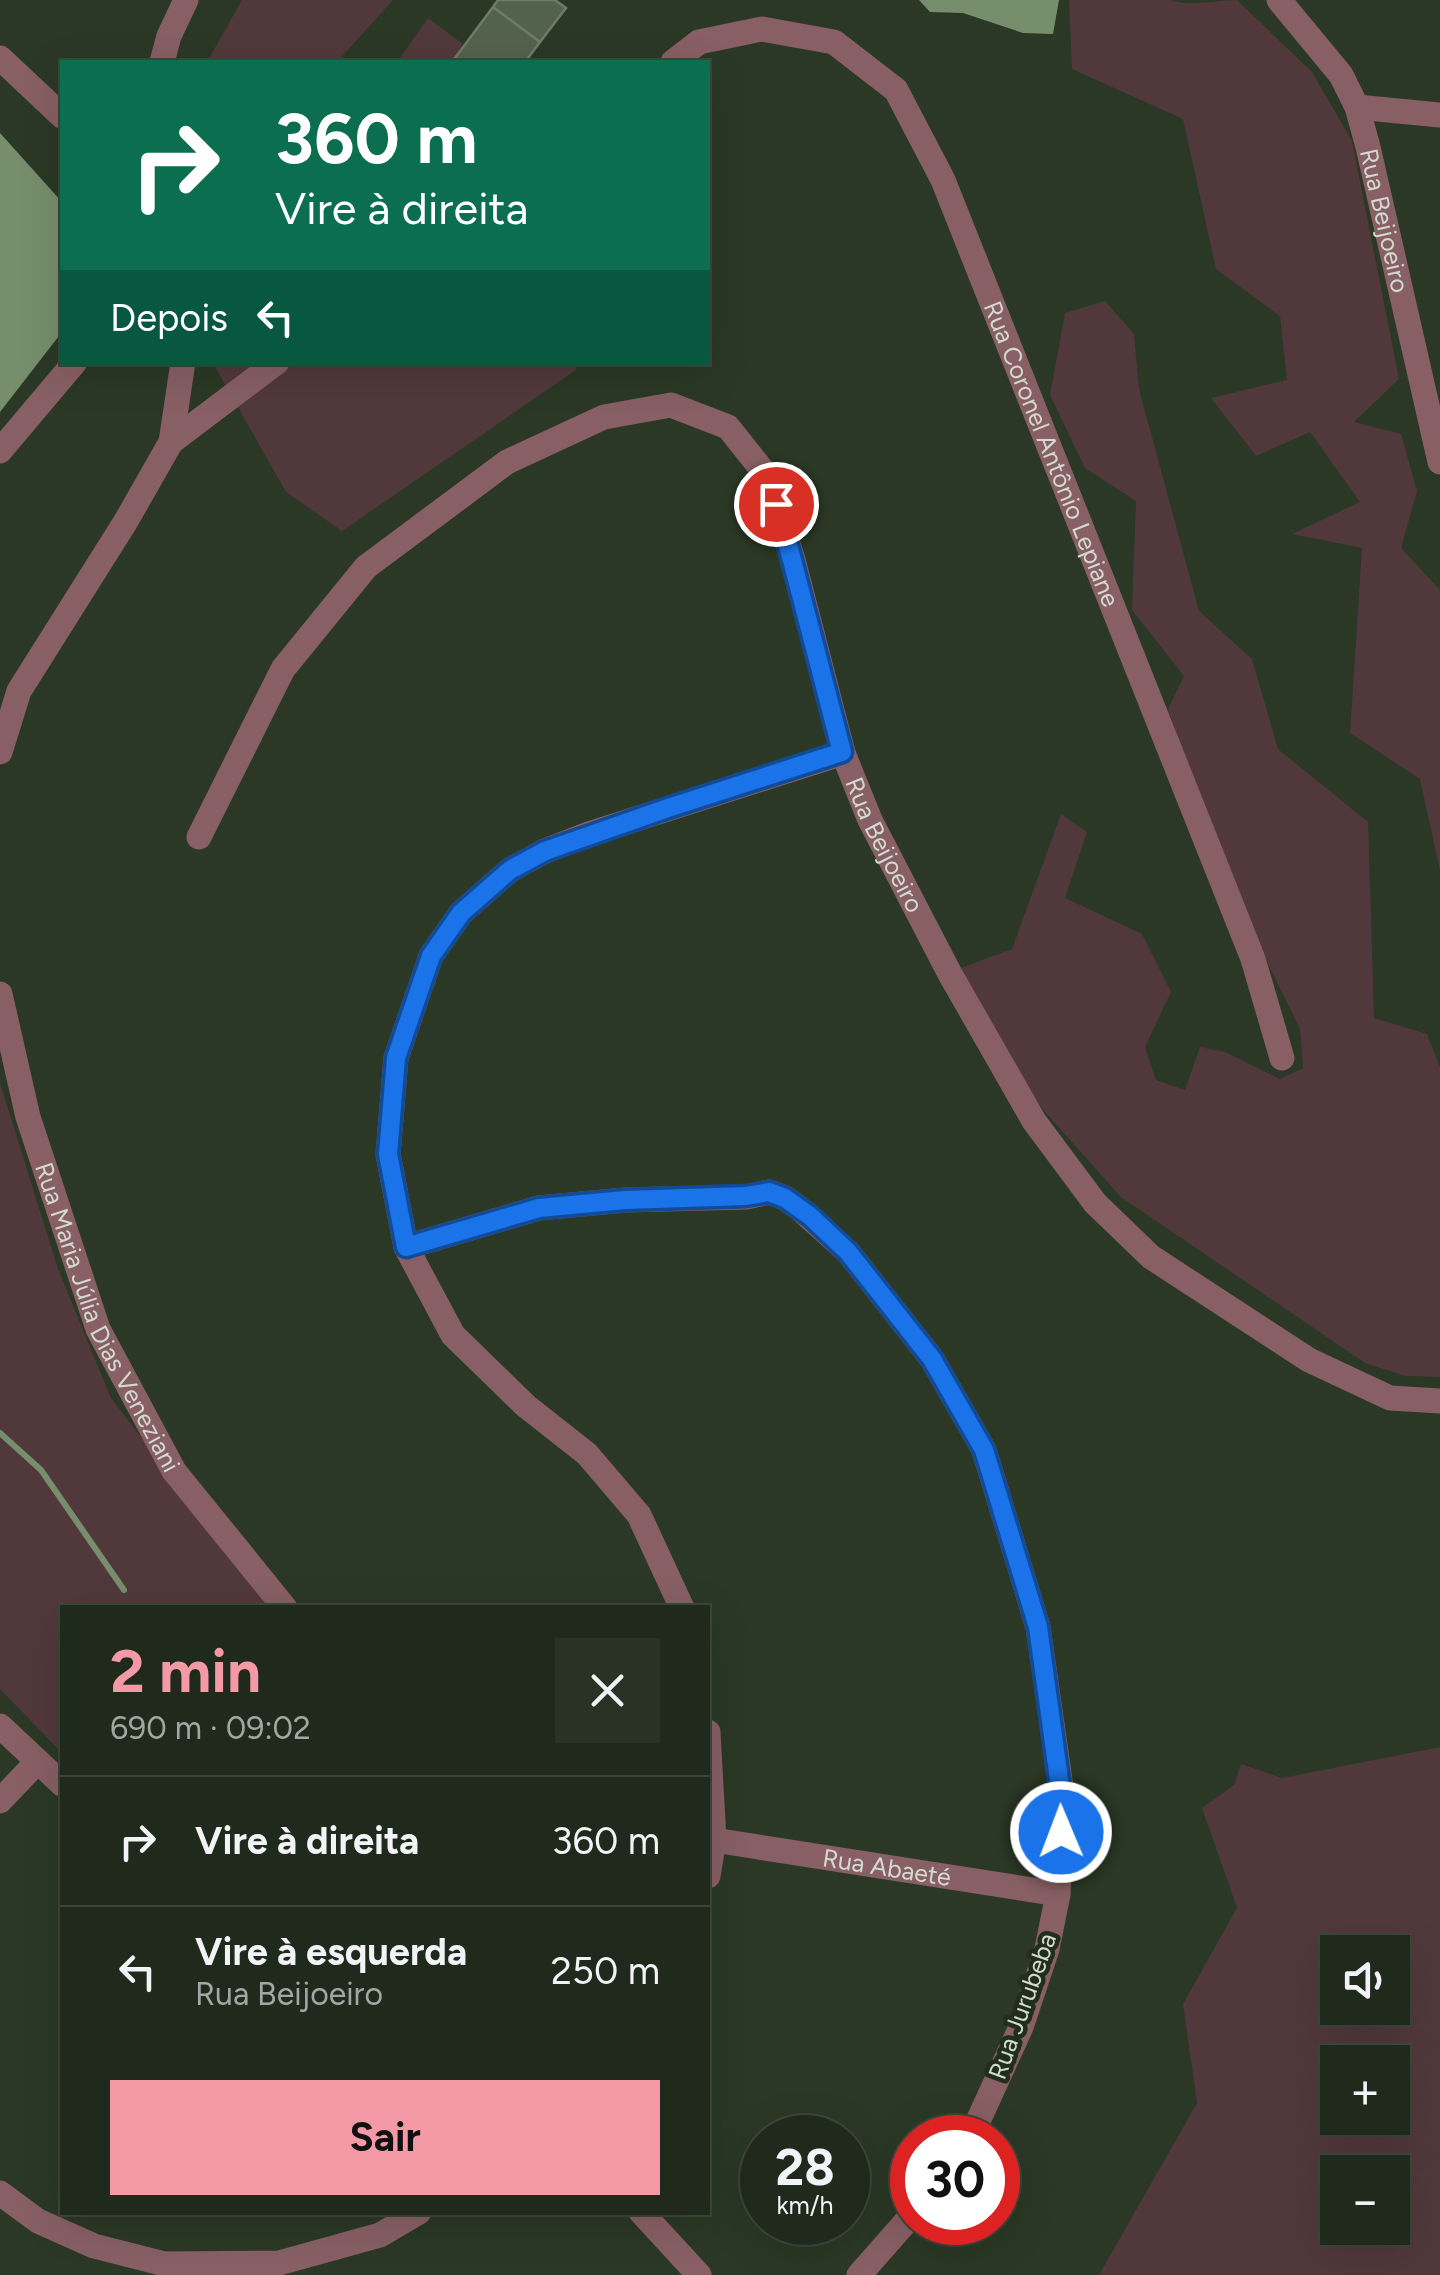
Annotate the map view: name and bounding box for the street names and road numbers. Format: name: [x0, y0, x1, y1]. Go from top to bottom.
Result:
street label: Rua Beijoeiro: [1354, 146, 1416, 296]
street label: Rua Coronel Antônio Lepiane: [978, 297, 1126, 611]
street label: Rua Beijoeiro: [839, 773, 930, 918]
street label: Rua Maria Júlia Dias Veneziani: [29, 1158, 187, 1477]
street label: Rua Abaeté: [821, 1842, 953, 1892]
street label: Rua Jurubeba: [982, 1929, 1062, 2083]

